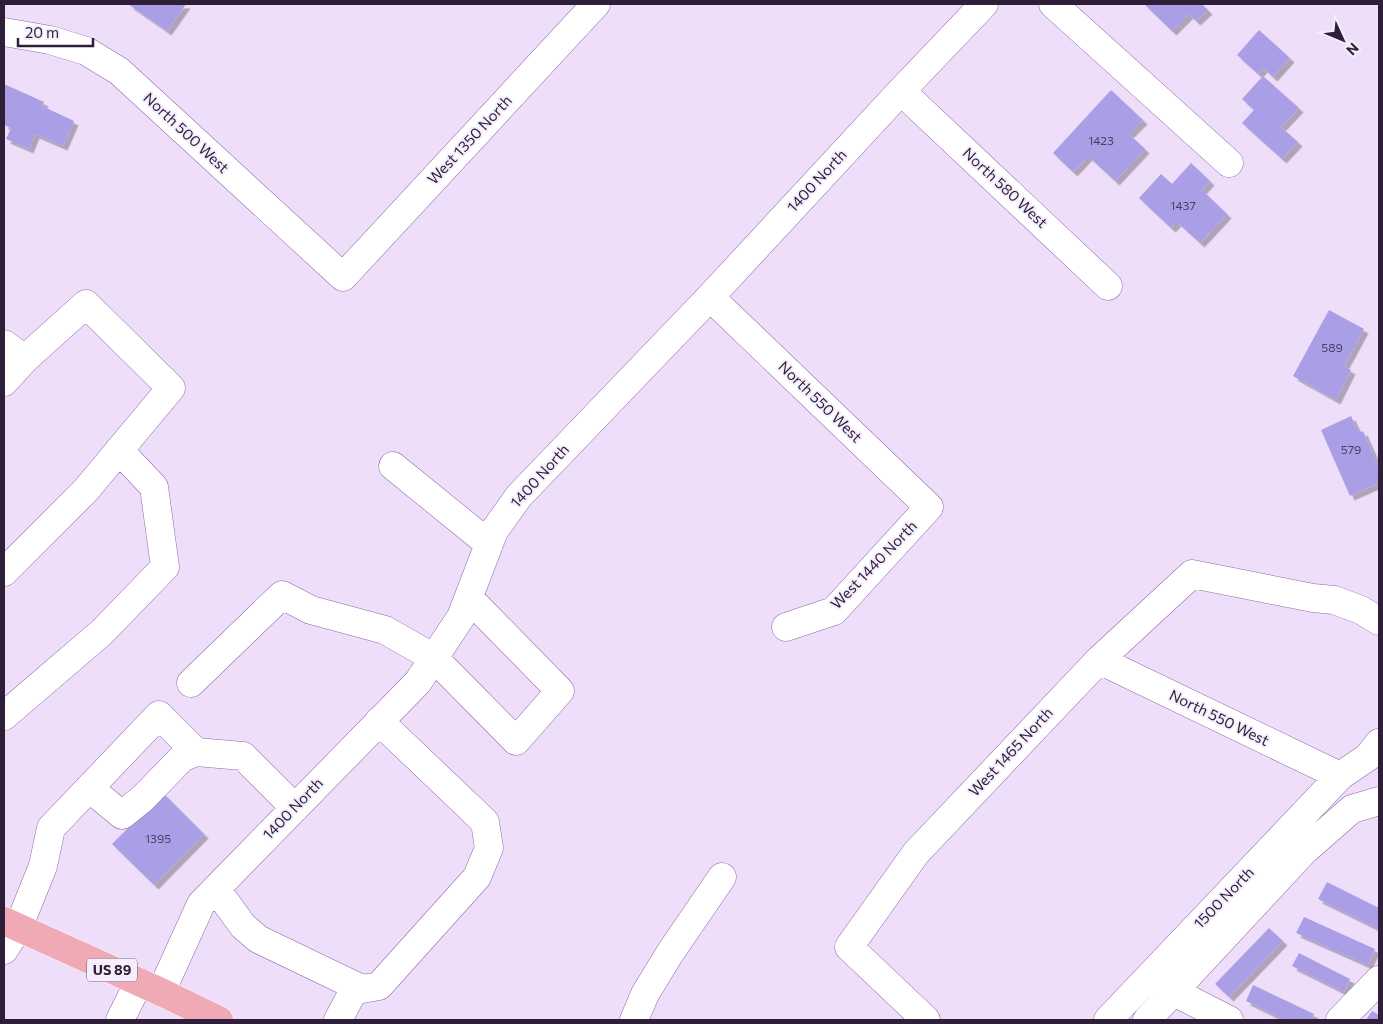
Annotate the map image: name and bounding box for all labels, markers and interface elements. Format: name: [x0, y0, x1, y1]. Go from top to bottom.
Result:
scale bar: [18, 15, 92, 47]
north arrow: [1318, 15, 1368, 65]
text: 20 m: [25, 23, 59, 41]
text: N: [1343, 40, 1362, 59]
street label: North 500 West: [140, 88, 233, 176]
street label: West 1350 North: [423, 91, 515, 188]
house number: 1423: [1088, 133, 1114, 147]
street label: North 580 West: [960, 143, 1052, 231]
street label: 1400 North: [783, 145, 850, 215]
house number: 1437: [1170, 198, 1196, 212]
house number: 589: [1321, 340, 1343, 354]
street label: North 550 West: [775, 357, 866, 446]
street label: 1400 North: [506, 440, 572, 511]
house number: 579: [1341, 442, 1361, 456]
street label: West 1440 North: [826, 516, 920, 612]
street label: North 550 West: [1167, 685, 1272, 749]
street label: West 1465 North: [964, 703, 1056, 800]
street label: 1400 North: [258, 774, 326, 843]
house number: 1395: [145, 831, 171, 845]
street label: 1500 North: [1190, 863, 1257, 932]
road number: US 89: [87, 958, 137, 982]

